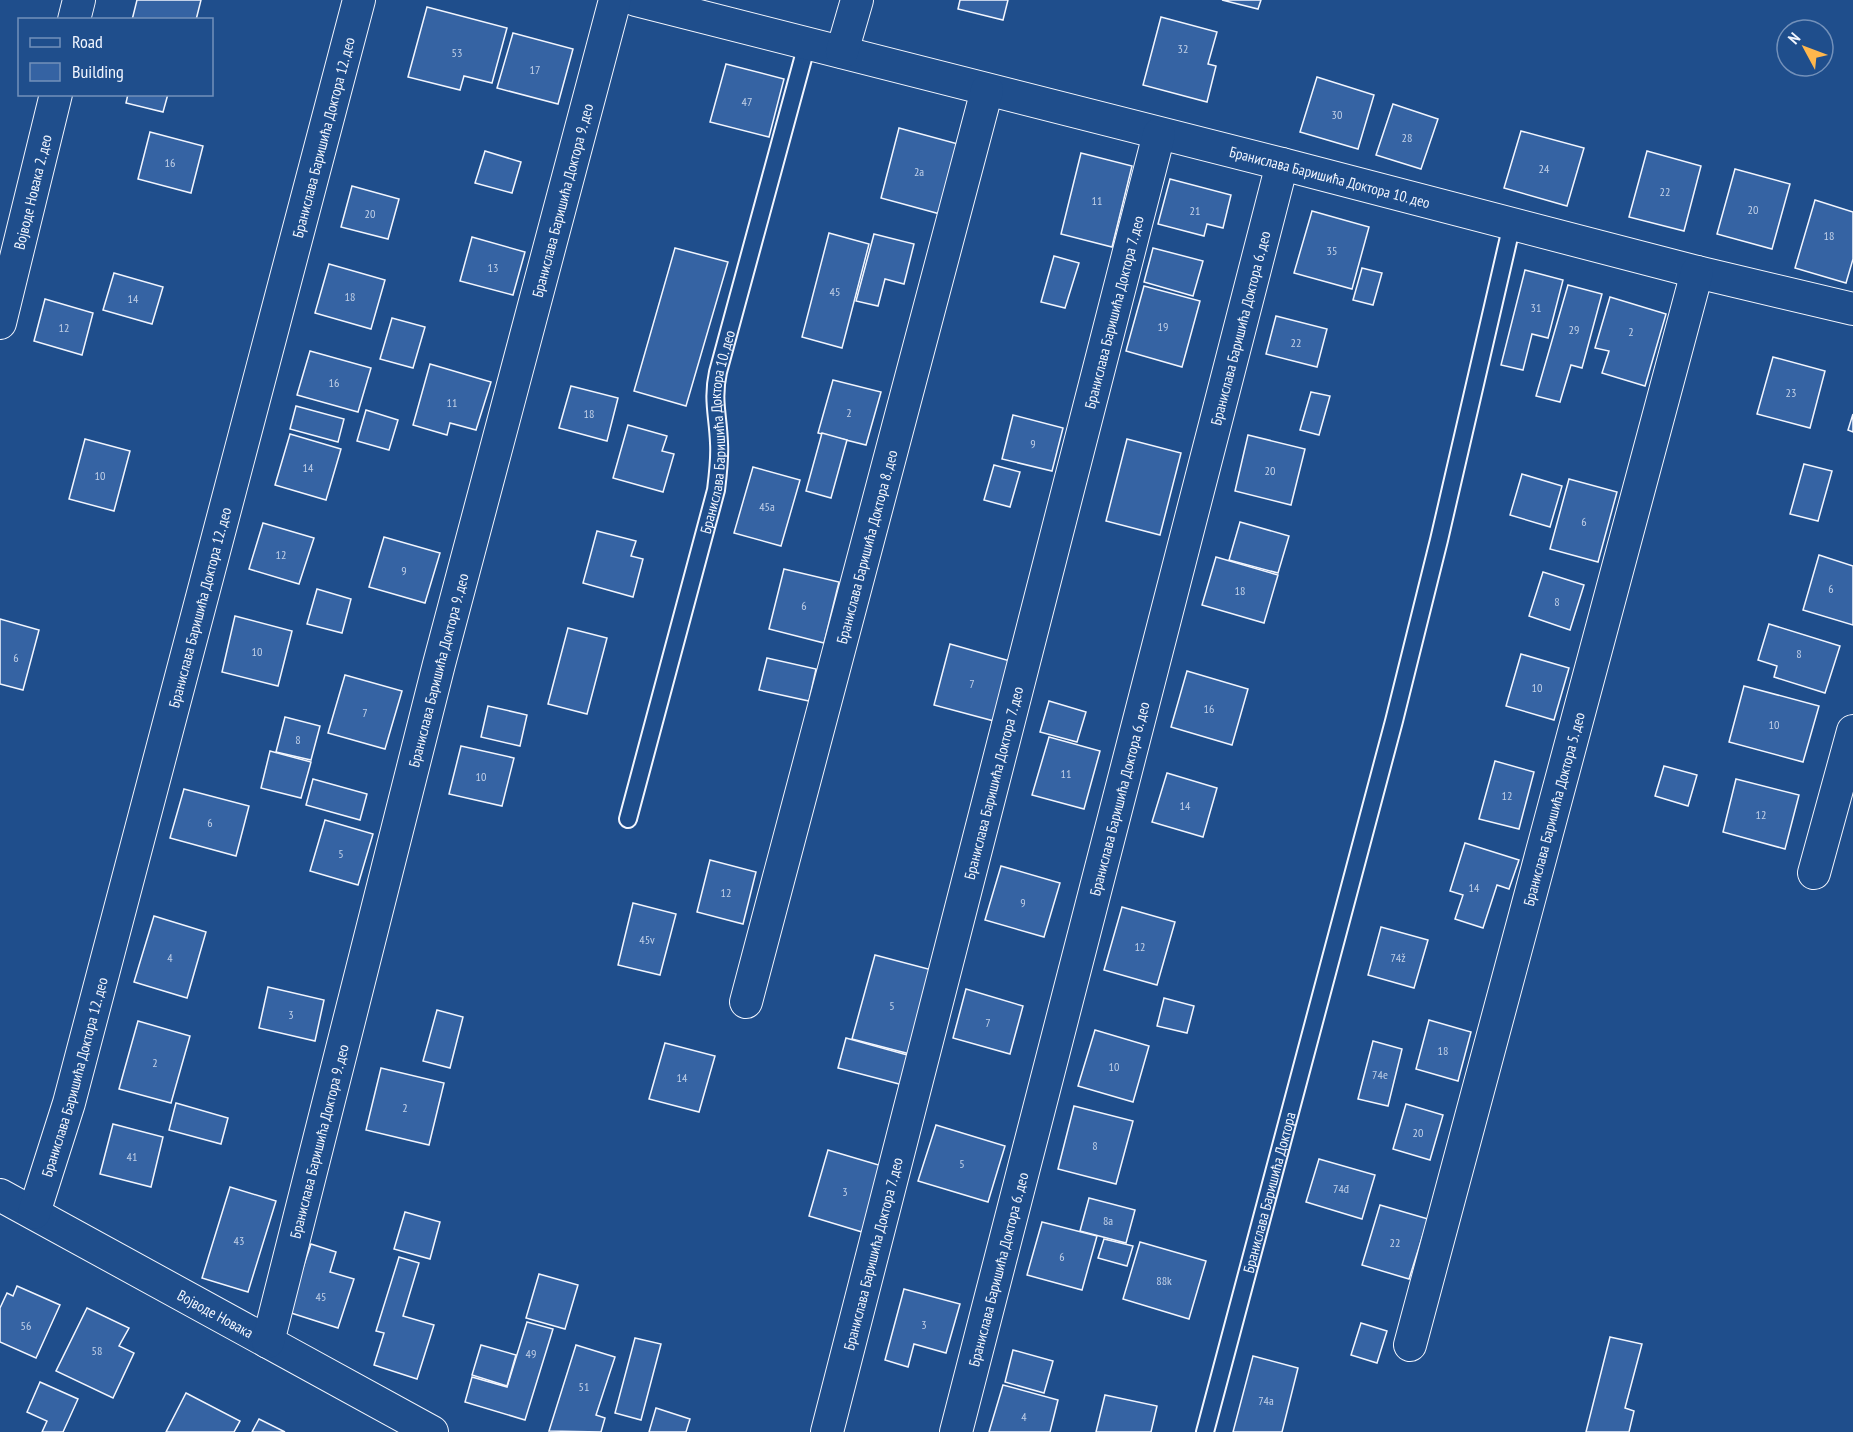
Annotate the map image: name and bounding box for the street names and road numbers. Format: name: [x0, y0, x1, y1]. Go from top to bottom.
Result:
street label: Бранислава Баришића Доктора 12. део: [287, 35, 358, 240]
street label: Бранислава Баришића Доктора 9. део: [527, 101, 597, 299]
street label: Војводе Новака 2. део: [9, 132, 55, 251]
street label: Бранислава Баришића Доктора 10. део: [1228, 142, 1432, 212]
street label: Бранислава Баришића Доктора 7. део: [1080, 214, 1147, 411]
street label: Бранислава Баришића Доктора 6. део: [1206, 229, 1274, 427]
street label: Бранислава Баришића Доктора 10. део: [695, 328, 738, 536]
street label: Бранислава Баришића Доктора 8. део: [832, 448, 901, 646]
street label: Бранислава Баришића Доктора 12. део: [164, 505, 235, 710]
street label: Бранислава Баришића Доктора 9. део: [404, 571, 472, 769]
street label: Бранислава Баришића Доктора 7. део: [959, 684, 1027, 881]
street label: Бранислава Баришића Доктора 6. део: [1085, 700, 1153, 898]
street label: Бранислава Баришића Доктора 5. део: [1518, 710, 1588, 908]
street label: Бранислава Баришића Доктора 12. део: [37, 975, 111, 1179]
street label: Бранислава Баришића Доктора 9. део: [285, 1042, 352, 1240]
street label: Бранислава Баришића Доктора: [1238, 1110, 1299, 1275]
street label: Бранислава Баришића Доктора 7. део: [839, 1155, 906, 1352]
street label: Бранислава Баришића Доктора 6. део: [964, 1170, 1032, 1368]
street label: Војводе Новака: [174, 1285, 257, 1342]

